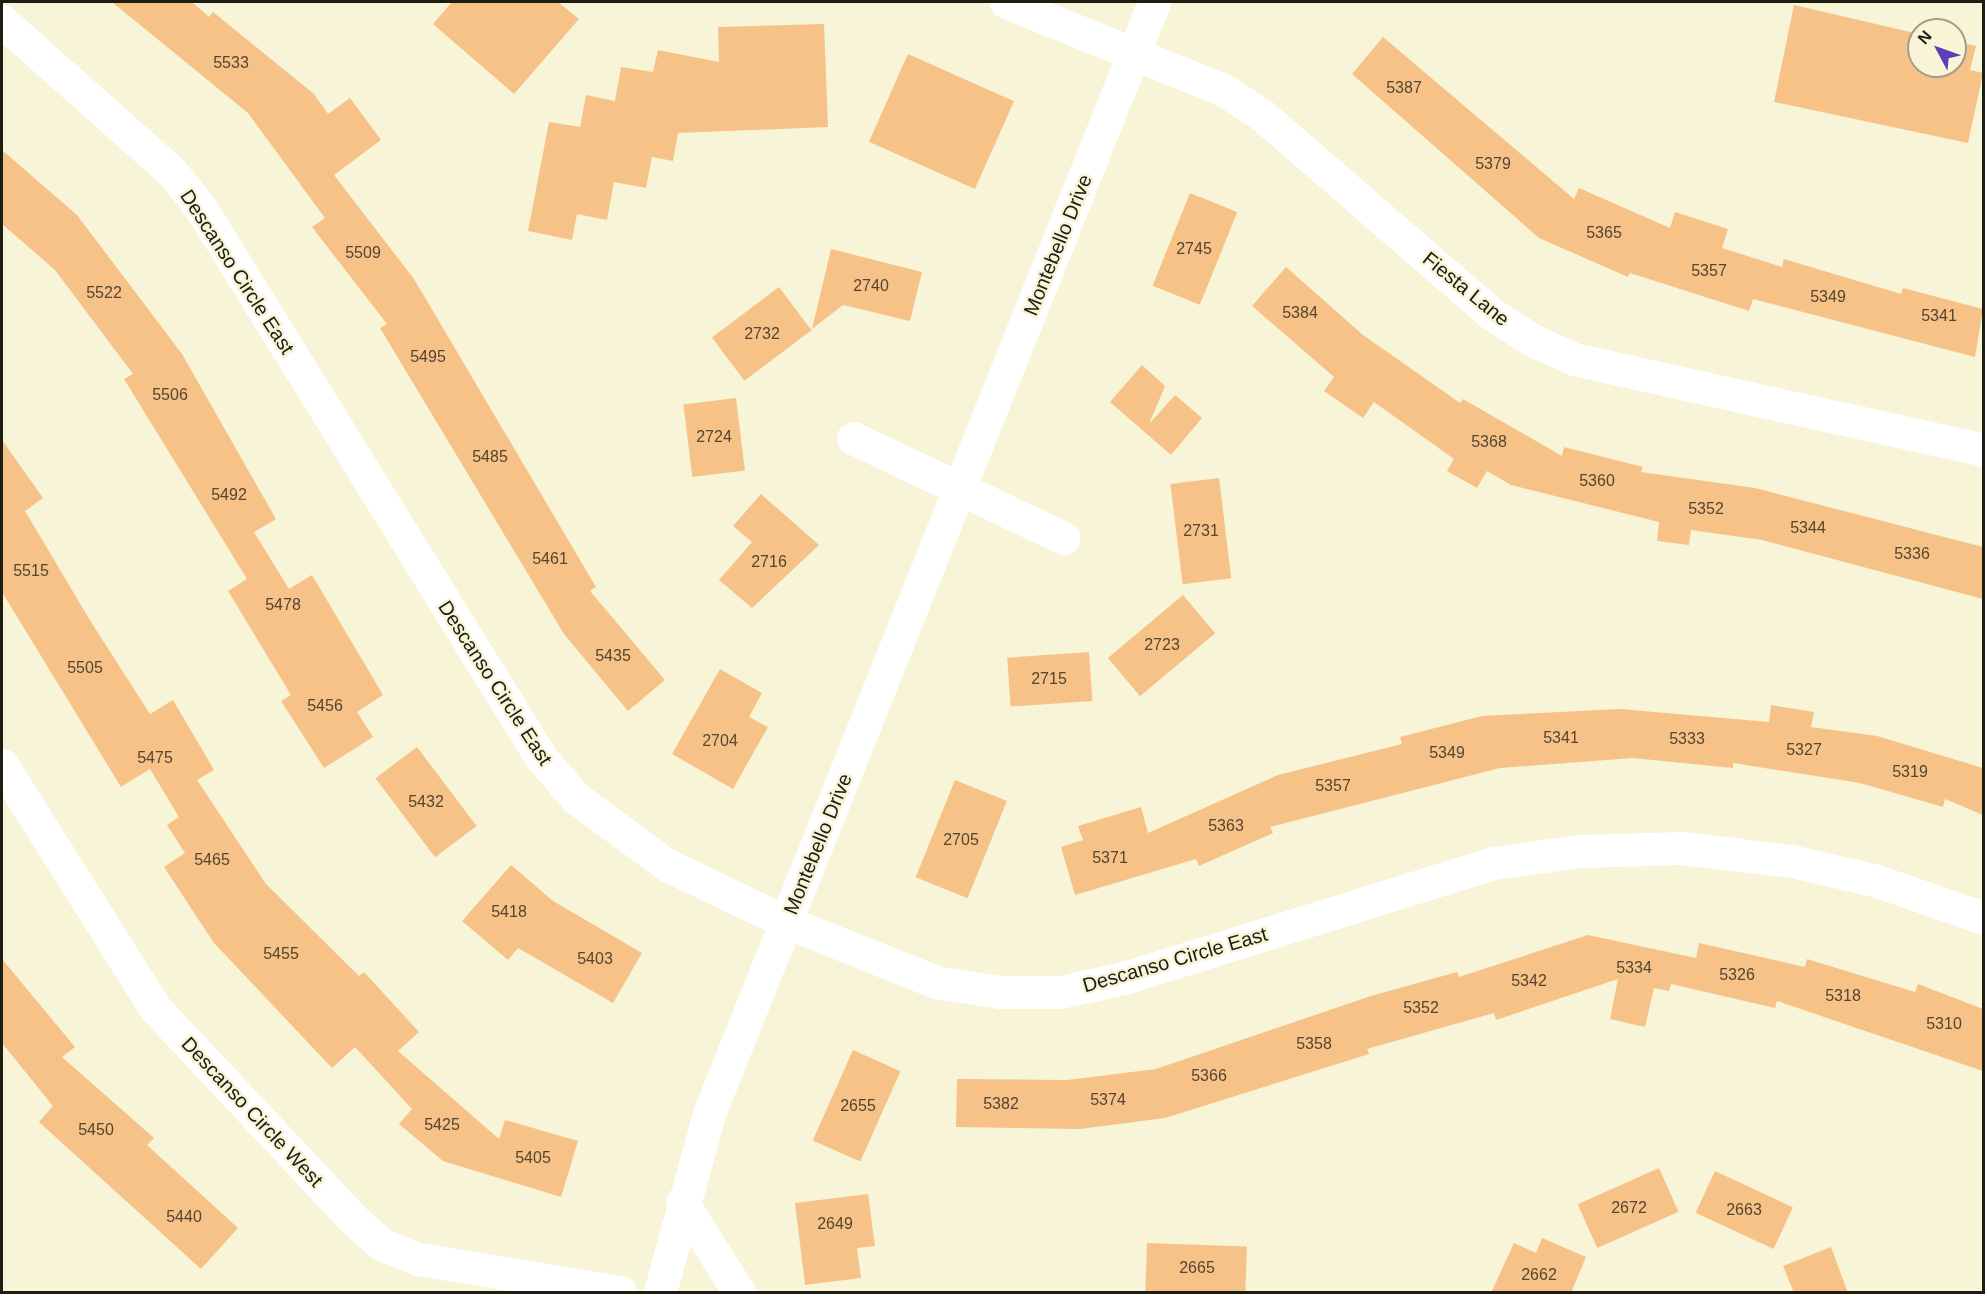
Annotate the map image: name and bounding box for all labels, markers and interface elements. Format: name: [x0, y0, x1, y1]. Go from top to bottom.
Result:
north arrow: [1907, 18, 1967, 78]
text: N: [1914, 27, 1935, 47]
house number: 5533: [213, 53, 249, 73]
house number: 5387: [1386, 78, 1422, 98]
house number: 5379: [1475, 154, 1511, 174]
street label: Montebello Drive: [1019, 171, 1097, 319]
street label: Descanso Circle East: [175, 185, 299, 359]
house number: 5365: [1586, 223, 1622, 243]
house number: 2745: [1176, 239, 1212, 259]
house number: 5509: [345, 243, 381, 263]
street label: Fiesta Lane: [1418, 247, 1514, 331]
house number: 5357: [1691, 261, 1727, 281]
house number: 2740: [853, 276, 889, 296]
house number: 5522: [86, 283, 122, 303]
house number: 5349: [1810, 287, 1846, 307]
house number: 5384: [1282, 303, 1318, 323]
house number: 5341: [1921, 306, 1957, 326]
house number: 2732: [744, 324, 780, 344]
house number: 5495: [410, 347, 446, 367]
house number: 5506: [152, 385, 188, 405]
house number: 2724: [696, 427, 732, 447]
house number: 5368: [1471, 432, 1507, 452]
house number: 5485: [472, 447, 508, 467]
house number: 5360: [1579, 471, 1615, 491]
house number: 5492: [211, 485, 247, 505]
house number: 5352: [1688, 499, 1724, 519]
house number: 5344: [1790, 518, 1826, 538]
house number: 2731: [1183, 521, 1219, 541]
house number: 5336: [1894, 544, 1930, 564]
house number: 5461: [532, 549, 568, 569]
house number: 2716: [751, 552, 787, 572]
house number: 5515: [13, 561, 49, 581]
house number: 5478: [265, 595, 301, 615]
street label: Descanso Circle East: [433, 596, 557, 770]
house number: 2723: [1144, 635, 1180, 655]
house number: 5435: [595, 646, 631, 666]
house number: 5505: [67, 658, 103, 678]
house number: 2715: [1031, 669, 1067, 689]
house number: 5456: [307, 696, 343, 716]
house number: 5341: [1543, 728, 1579, 748]
house number: 5333: [1669, 729, 1705, 749]
house number: 2704: [702, 731, 738, 751]
house number: 5327: [1786, 740, 1822, 760]
house number: 5349: [1429, 743, 1465, 763]
house number: 5475: [137, 748, 173, 768]
house number: 5319: [1892, 762, 1928, 782]
street label: Montebello Drive: [779, 770, 857, 918]
house number: 5357: [1315, 776, 1351, 796]
house number: 5432: [408, 792, 444, 812]
house number: 5363: [1208, 816, 1244, 836]
house number: 2705: [943, 830, 979, 850]
house number: 5371: [1092, 848, 1128, 868]
house number: 5465: [194, 850, 230, 870]
house number: 5418: [491, 902, 527, 922]
street label: Descanso Circle East: [1080, 922, 1270, 998]
house number: 5455: [263, 944, 299, 964]
house number: 5403: [577, 949, 613, 969]
house number: 5334: [1616, 958, 1652, 978]
house number: 5326: [1719, 965, 1755, 985]
house number: 5342: [1511, 971, 1547, 991]
house number: 5318: [1825, 986, 1861, 1006]
house number: 5352: [1403, 998, 1439, 1018]
house number: 5310: [1926, 1014, 1962, 1034]
street label: Descanso Circle West: [176, 1032, 328, 1192]
house number: 5358: [1296, 1034, 1332, 1054]
house number: 5366: [1191, 1066, 1227, 1086]
house number: 5374: [1090, 1090, 1126, 1110]
house number: 5382: [983, 1094, 1019, 1114]
house number: 2655: [840, 1096, 876, 1116]
house number: 5425: [424, 1115, 460, 1135]
house number: 5450: [78, 1120, 114, 1140]
house number: 5405: [515, 1148, 551, 1168]
house number: 2672: [1611, 1198, 1647, 1218]
house number: 2663: [1726, 1200, 1762, 1220]
house number: 5440: [166, 1207, 202, 1227]
house number: 2649: [817, 1214, 853, 1234]
house number: 2665: [1179, 1258, 1215, 1278]
house number: 2662: [1521, 1265, 1557, 1285]

